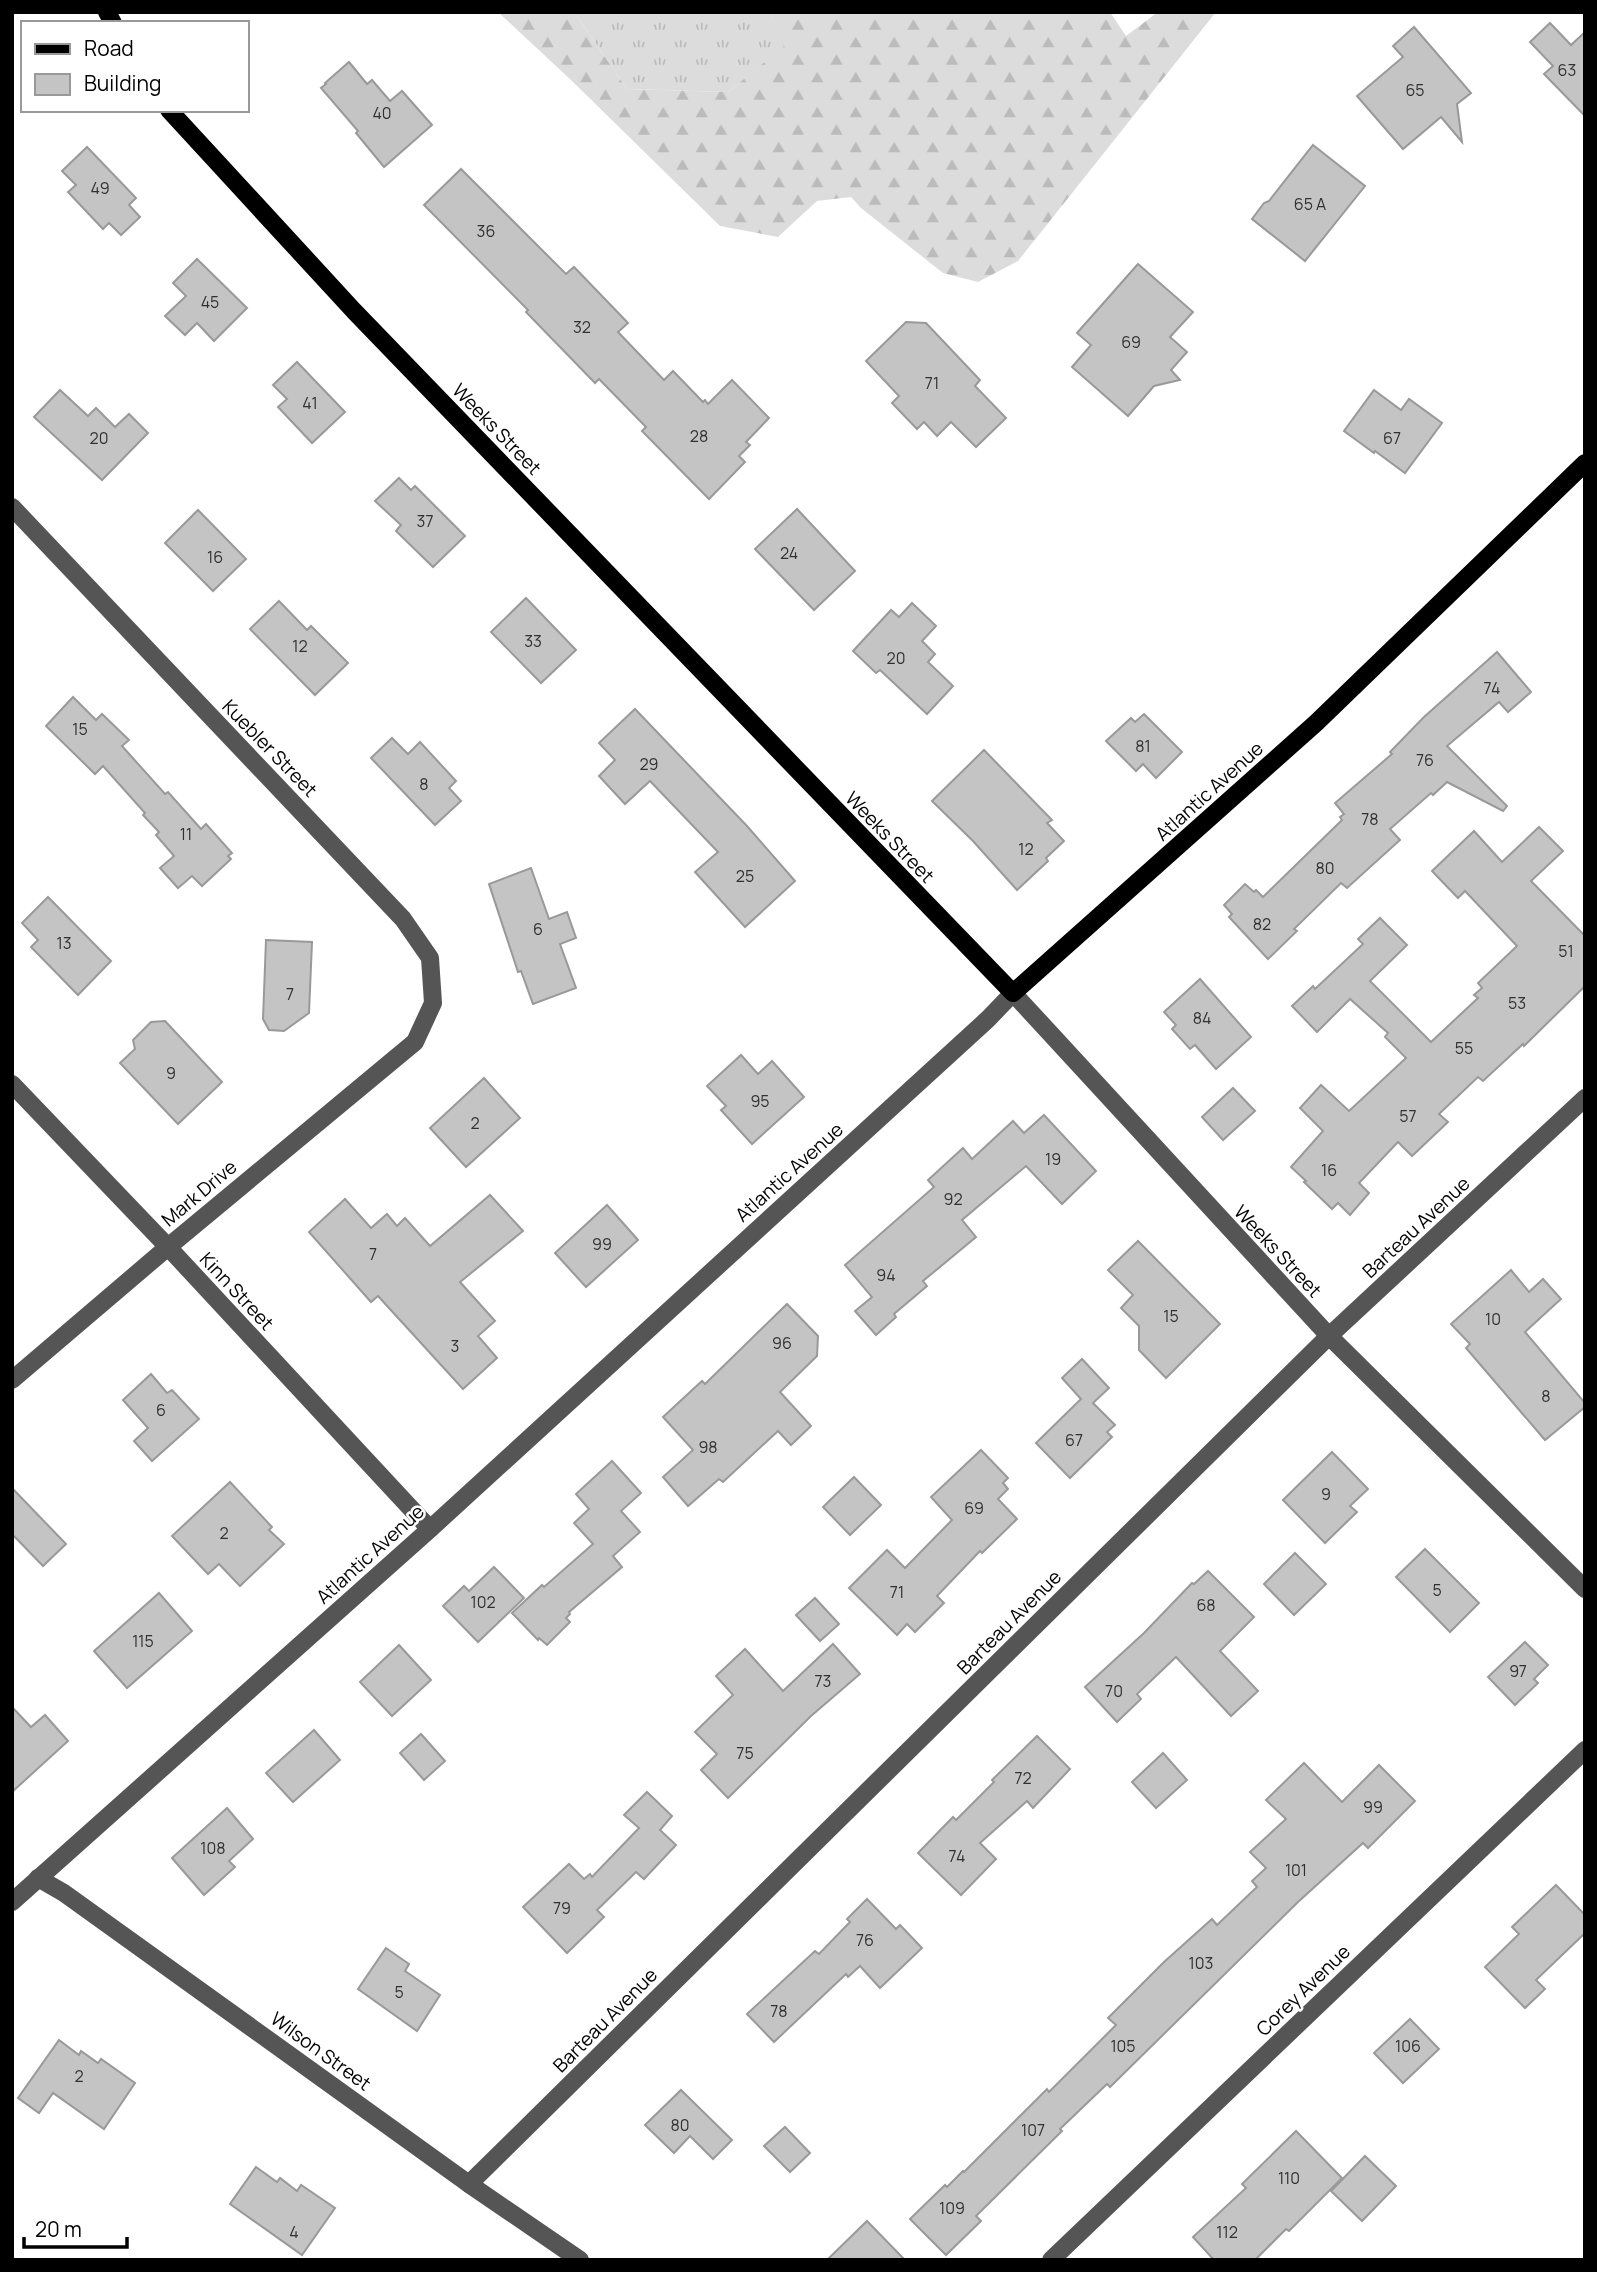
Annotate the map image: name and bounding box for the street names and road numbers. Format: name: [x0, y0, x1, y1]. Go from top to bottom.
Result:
street label: Weeks Street: [447, 378, 547, 480]
street label: Kuebler Street: [217, 694, 323, 802]
street label: Atlantic Avenue: [1149, 736, 1269, 846]
street label: Weeks Street: [840, 786, 940, 888]
street label: Atlantic Avenue: [729, 1117, 849, 1227]
street label: Mark Drive: [156, 1154, 242, 1232]
street label: Barteau Avenue: [1357, 1170, 1475, 1284]
street label: Weeks Street: [1228, 1199, 1328, 1303]
street label: Kinn Street: [194, 1246, 280, 1336]
street label: Atlantic Avenue: [310, 1499, 430, 1609]
street label: Barteau Avenue: [951, 1564, 1067, 1680]
street label: Corey Avenue: [1250, 1939, 1356, 2041]
street label: Barteau Avenue: [547, 1962, 663, 2078]
street label: Wilson Street: [265, 2006, 377, 2096]

